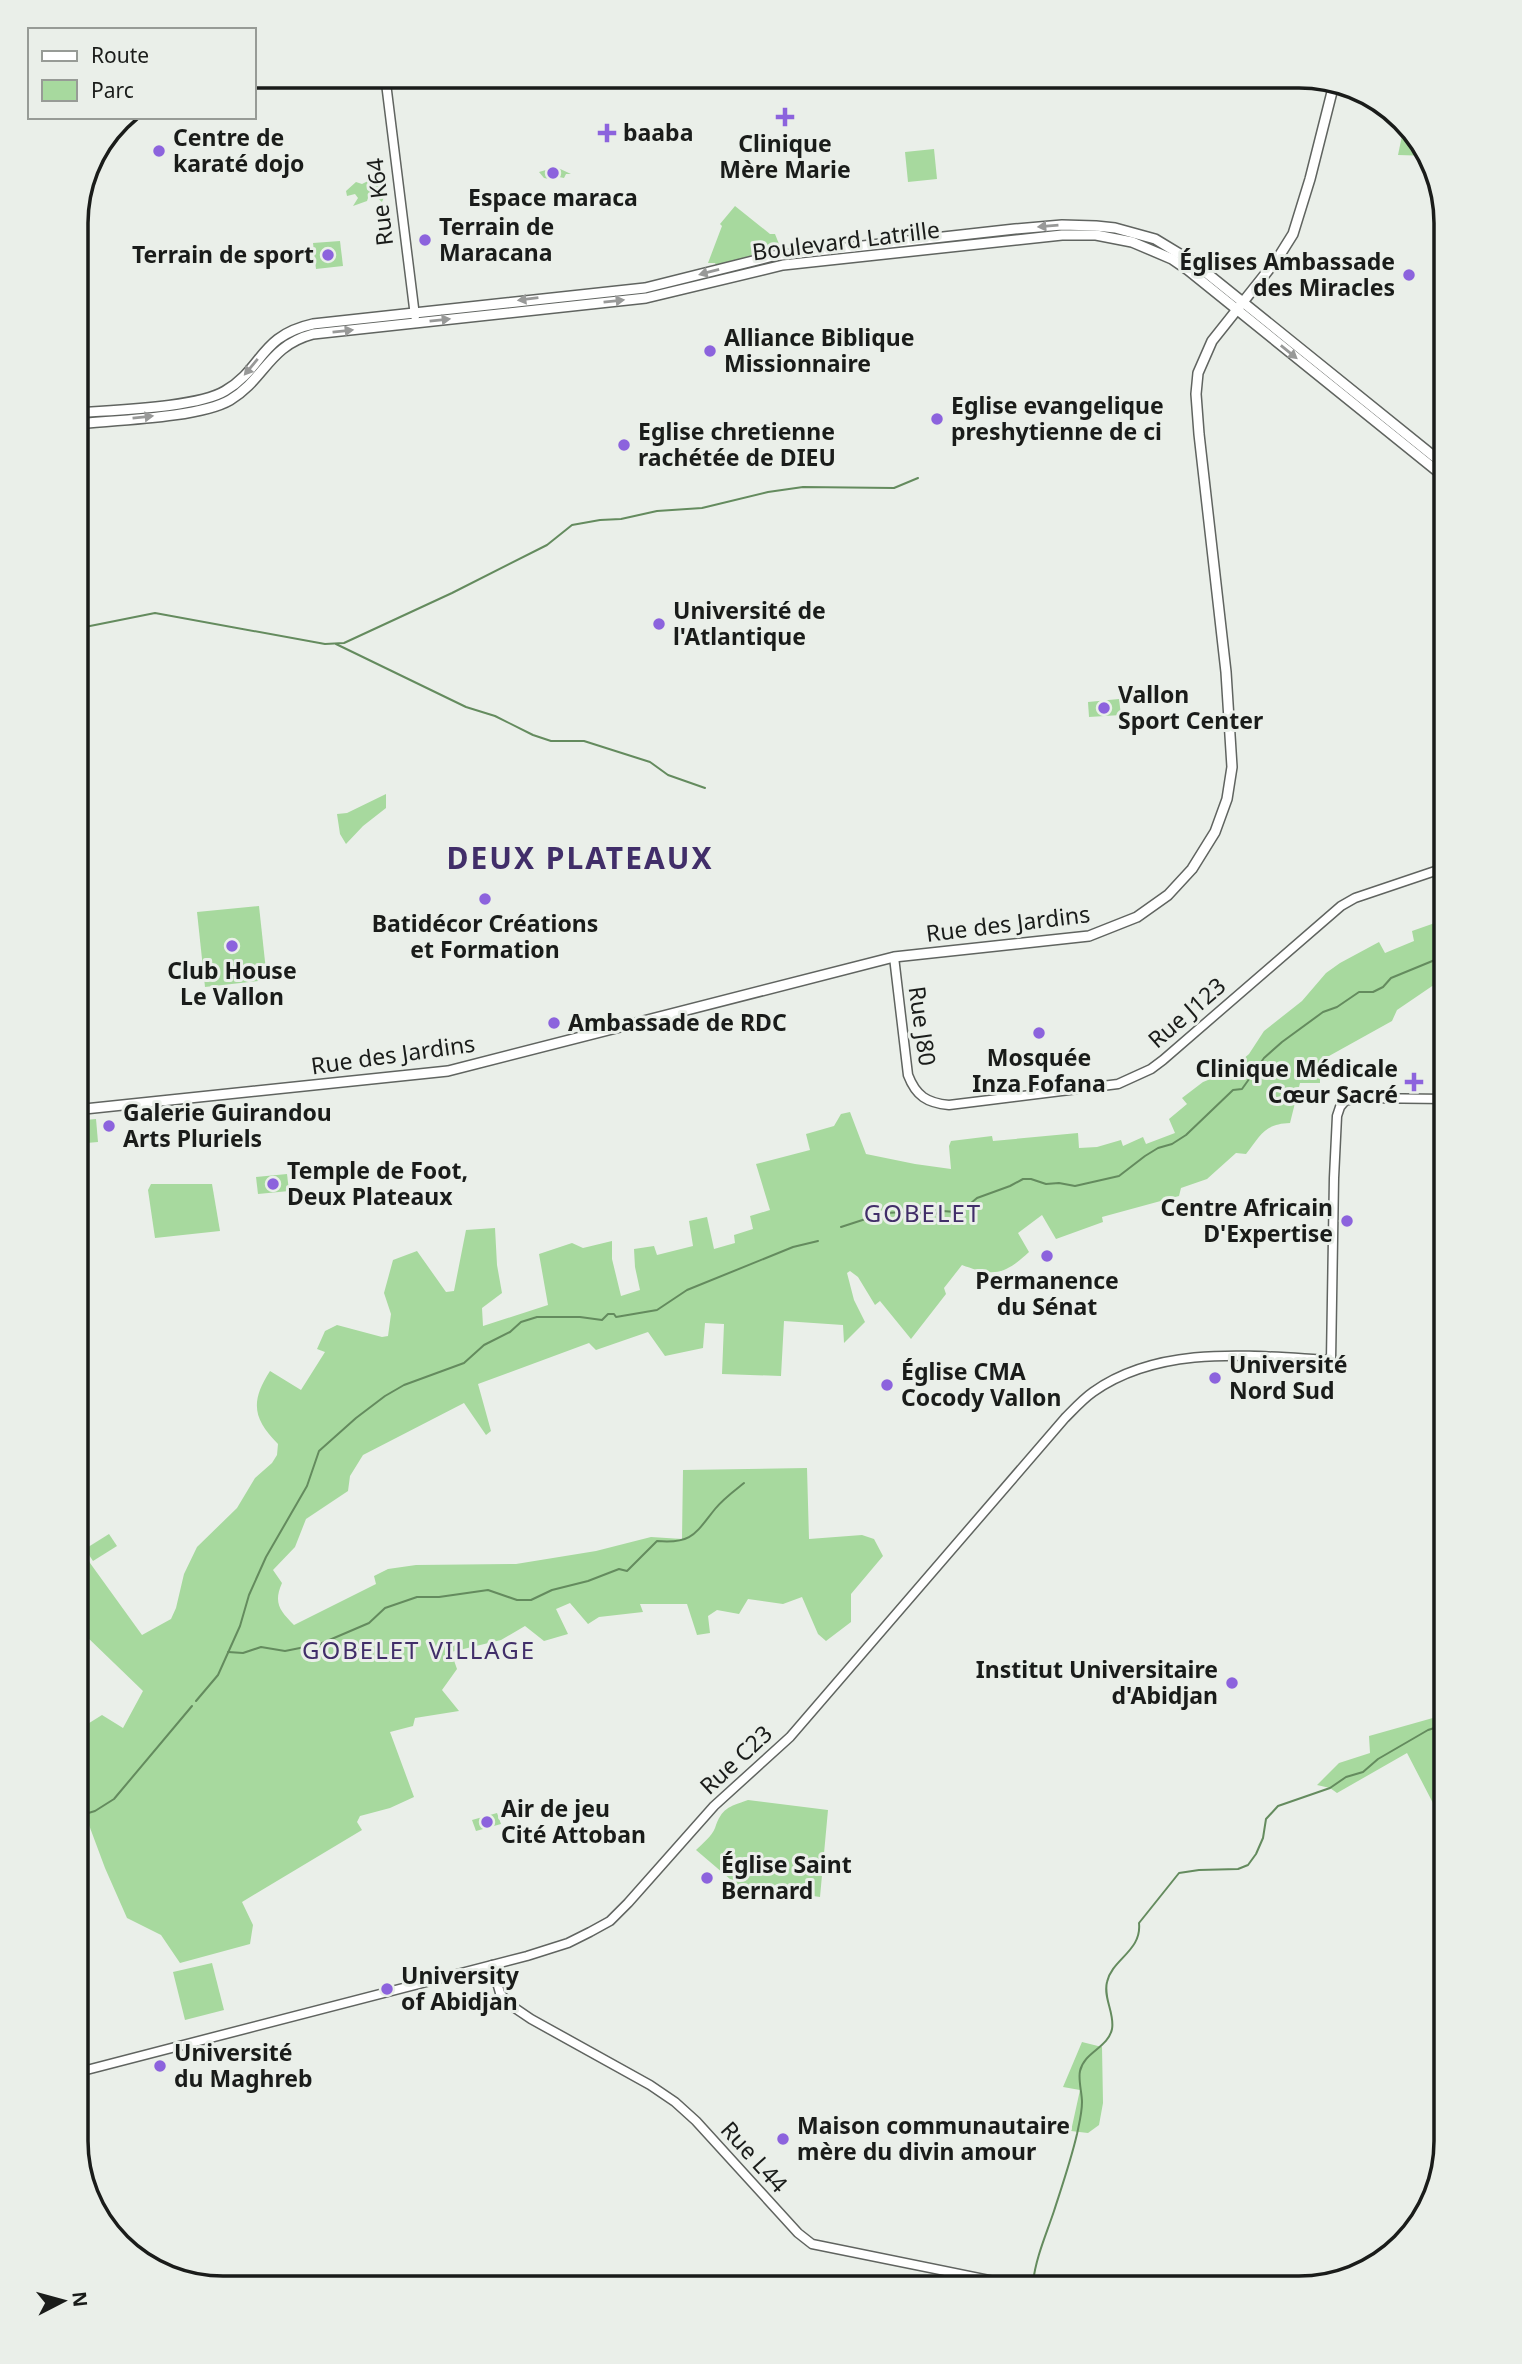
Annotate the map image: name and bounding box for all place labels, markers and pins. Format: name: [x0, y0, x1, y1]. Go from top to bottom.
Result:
marker: Clinique Mère Marie: [775, 107, 795, 127]
place label: baaba: [623, 116, 693, 148]
place label: Centre de karaté dojo: [173, 121, 304, 179]
marker: baaba: [597, 123, 617, 143]
place label: Clinique Mère Marie: [719, 127, 851, 185]
marker: Centre de karaté dojo: [151, 143, 167, 159]
marker: Espace maraca: [545, 165, 561, 181]
place label: Espace maraca: [468, 181, 638, 213]
place label: Terrain de Maracana: [439, 210, 554, 268]
marker: Terrain de Maracana: [417, 232, 433, 248]
place label: Terrain de sport: [132, 238, 314, 270]
place label: Églises Ambassade des Miracles: [1179, 245, 1395, 303]
marker: Terrain de sport: [320, 247, 336, 263]
marker: Églises Ambassade des Miracles: [1401, 267, 1417, 283]
place label: Alliance Biblique Missionnaire: [724, 321, 914, 379]
marker: Alliance Biblique Missionnaire: [702, 343, 718, 359]
place label: Eglise evangelique preshytienne de ci: [951, 389, 1164, 447]
marker: Eglise evangelique preshytienne de ci: [929, 411, 945, 427]
place label: Eglise chretienne rachétée de DIEU: [638, 415, 836, 473]
marker: Eglise chretienne rachétée de DIEU: [616, 437, 632, 453]
place label: Université de l'Atlantique: [673, 594, 826, 652]
marker: Université de l'Atlantique: [651, 616, 667, 632]
place label: Vallon Sport Center: [1118, 678, 1263, 736]
marker: Vallon Sport Center: [1096, 700, 1112, 716]
marker: Batidécor Créations et Formation: [477, 891, 493, 907]
place label: Batidécor Créations et Formation: [372, 907, 598, 965]
marker: Club House Le Vallon: [224, 938, 240, 954]
place label: Club House Le Vallon: [167, 954, 297, 1012]
place label: Ambassade de RDC: [568, 1006, 787, 1038]
marker: Ambassade de RDC: [546, 1015, 562, 1031]
marker: Mosquée Inza Fofana: [1031, 1025, 1047, 1041]
place label: Mosquée Inza Fofana: [972, 1041, 1106, 1099]
place label: Clinique Médicale Cœur Sacré: [1195, 1052, 1398, 1110]
marker: Clinique Médicale Cœur Sacré: [1404, 1072, 1424, 1092]
place label: Galerie Guirandou Arts Pluriels: [123, 1096, 332, 1154]
marker: Galerie Guirandou Arts Pluriels: [101, 1118, 117, 1134]
place label: Temple de Foot, Deux Plateaux: [287, 1154, 468, 1212]
marker: Temple de Foot, Deux Plateaux: [265, 1176, 281, 1192]
place label: Centre Africain D'Expertise: [1161, 1191, 1333, 1249]
marker: Centre Africain D'Expertise: [1339, 1213, 1355, 1229]
marker: Permanence du Sénat: [1039, 1248, 1055, 1264]
place label: Permanence du Sénat: [975, 1264, 1119, 1322]
place label: Université Nord Sud: [1229, 1348, 1348, 1406]
place label: Église CMA Cocody Vallon: [901, 1355, 1061, 1413]
marker: Université Nord Sud: [1207, 1370, 1223, 1386]
marker: Église CMA Cocody Vallon: [879, 1377, 895, 1393]
place label: Institut Universitaire d'Abidjan: [976, 1653, 1218, 1711]
marker: Institut Universitaire d'Abidjan: [1224, 1675, 1240, 1691]
place label: Air de jeu Cité Attoban: [501, 1792, 646, 1850]
marker: Air de jeu Cité Attoban: [479, 1814, 495, 1830]
place label: Église Saint Bernard: [721, 1848, 852, 1906]
marker: Église Saint Bernard: [699, 1870, 715, 1886]
place label: University of Abidjan: [401, 1959, 520, 2017]
marker: University of Abidjan: [379, 1981, 395, 1997]
place label: Université du Maghreb: [174, 2036, 313, 2094]
marker: Université du Maghreb: [152, 2058, 168, 2074]
place label: Maison communautaire mère du divin amour: [797, 2109, 1070, 2167]
marker: Maison communautaire mère du divin amour: [775, 2131, 791, 2147]

